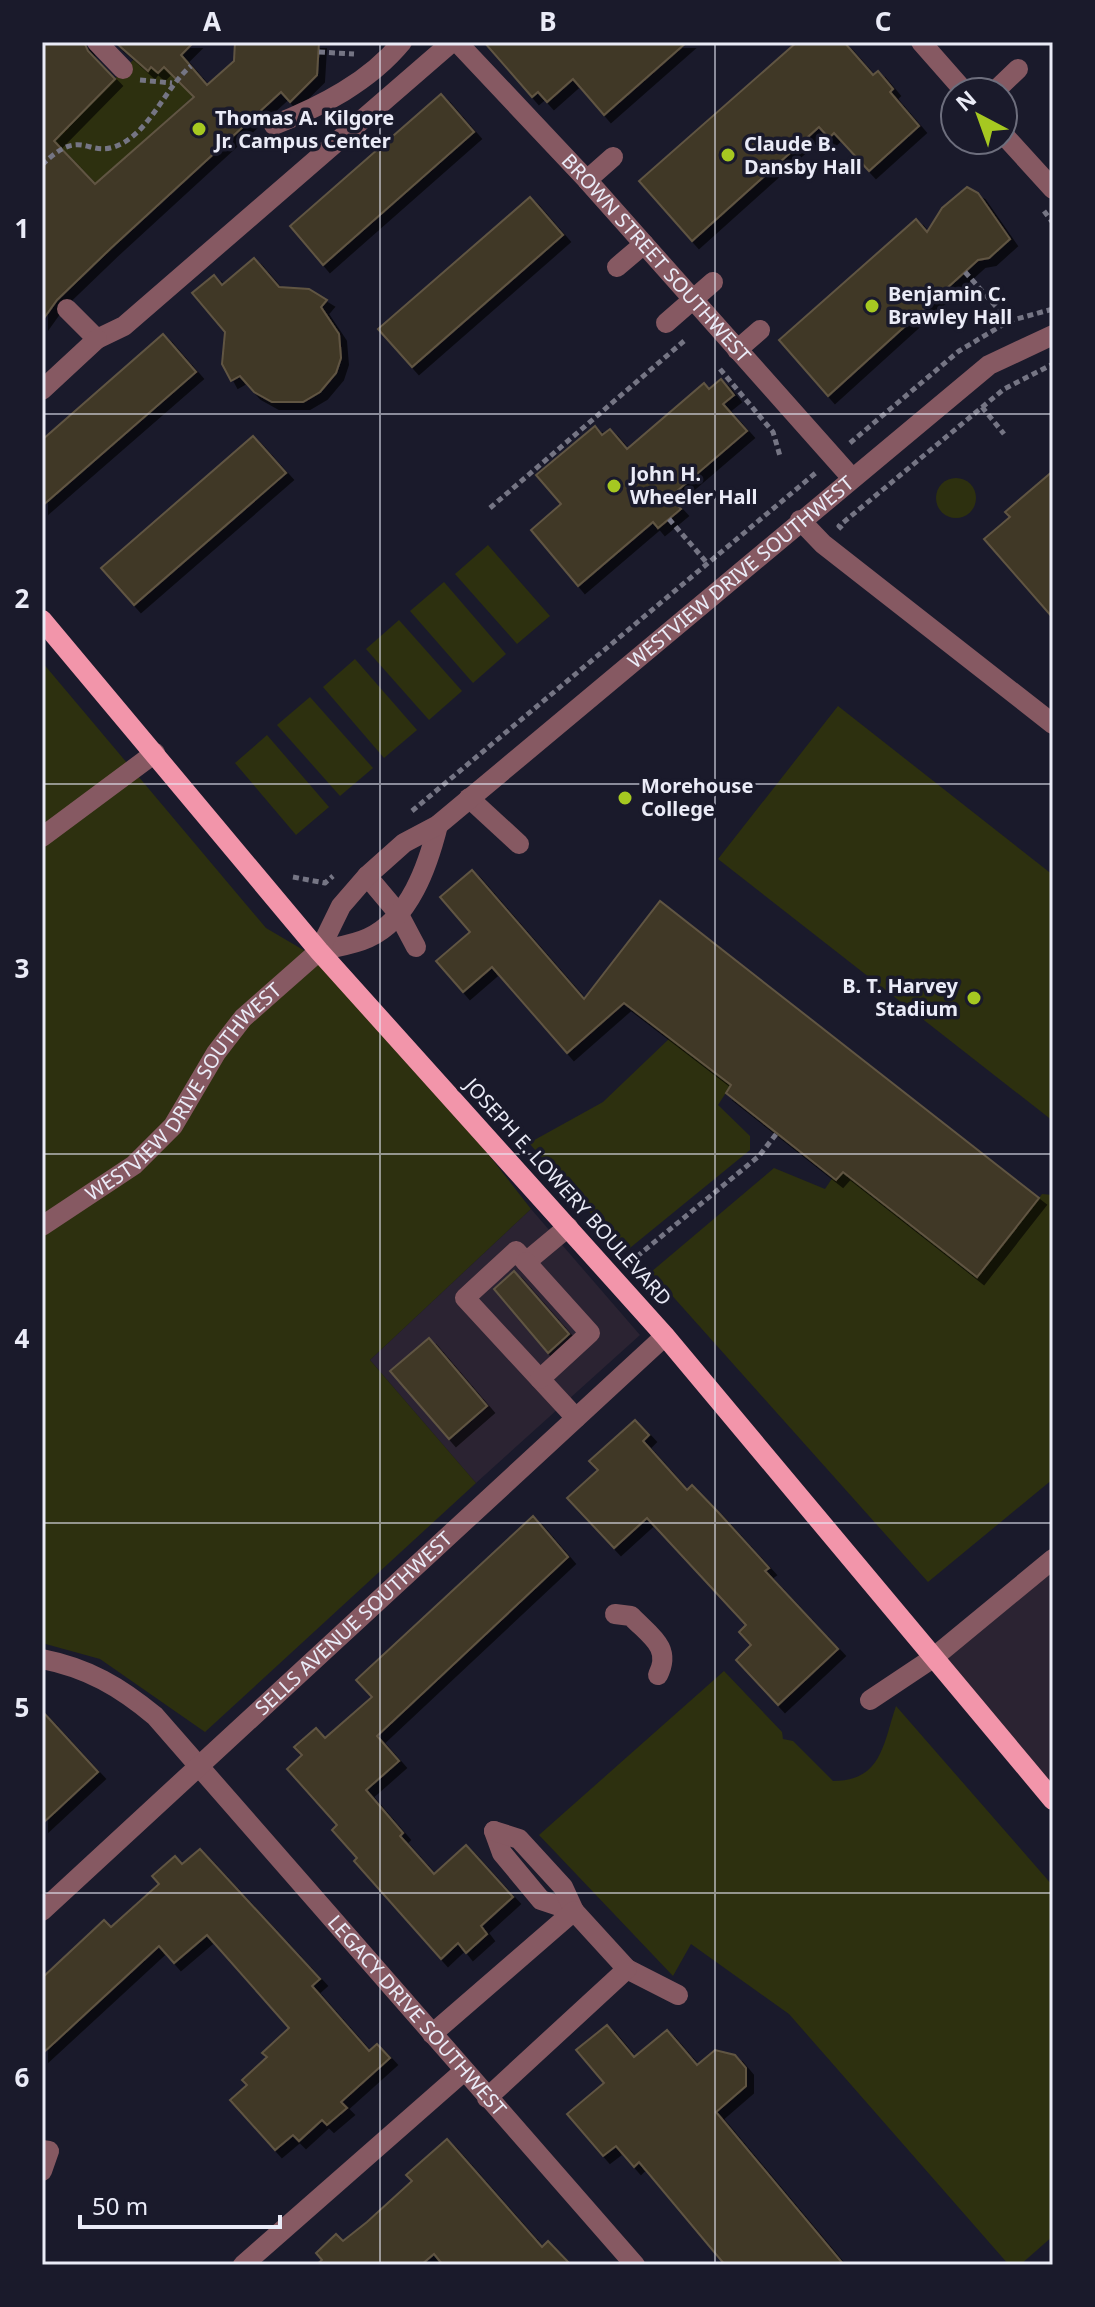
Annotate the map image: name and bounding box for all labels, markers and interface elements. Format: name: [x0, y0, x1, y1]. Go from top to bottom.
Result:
text: A: [203, 3, 221, 39]
text: B: [539, 3, 557, 39]
text: C: [875, 3, 891, 39]
north arrow: [939, 76, 1019, 156]
text: N: [949, 83, 982, 117]
place label: Thomas A. Kilgore Jr. Campus Center: [213, 104, 394, 154]
marker: Thomas A. Kilgore Jr. Campus Center: [190, 120, 208, 138]
place label: Claude B. Dansby Hall: [744, 130, 862, 180]
marker: Claude B. Dansby Hall: [719, 146, 737, 164]
street label: BROWN STREET SOUTHWEST: [556, 147, 757, 368]
text: 1: [15, 210, 29, 246]
place label: Benjamin C. Brawley Hall: [888, 280, 1012, 330]
marker: Benjamin C. Brawley Hall: [863, 297, 881, 315]
place label: John H. Wheeler Hall: [628, 460, 757, 510]
street label: WESTVIEW DRIVE SOUTHWEST: [622, 470, 859, 674]
marker: John H. Wheeler Hall: [605, 477, 623, 495]
text: 2: [15, 580, 30, 616]
place label: Morehouse College: [641, 772, 753, 822]
marker: Morehouse College: [616, 789, 634, 807]
text: 3: [15, 950, 29, 986]
place label: B. T. Harvey Stadium: [842, 972, 959, 1022]
street label: WESTVIEW DRIVE SOUTHWEST: [80, 976, 287, 1207]
marker: B. T. Harvey Stadium: [965, 989, 983, 1007]
street label: JOSEPH E. LOWERY BOULEVARD: [458, 1071, 678, 1311]
text: 4: [15, 1320, 30, 1356]
street label: SELLS AVENUE SOUTHWEST: [249, 1525, 458, 1721]
text: 5: [15, 1689, 29, 1725]
street label: LEGACY DRIVE SOUTHWEST: [322, 1909, 513, 2122]
text: 6: [15, 2059, 30, 2095]
scale bar: [80, 2179, 280, 2229]
text: 50 m: [92, 2189, 148, 2222]

